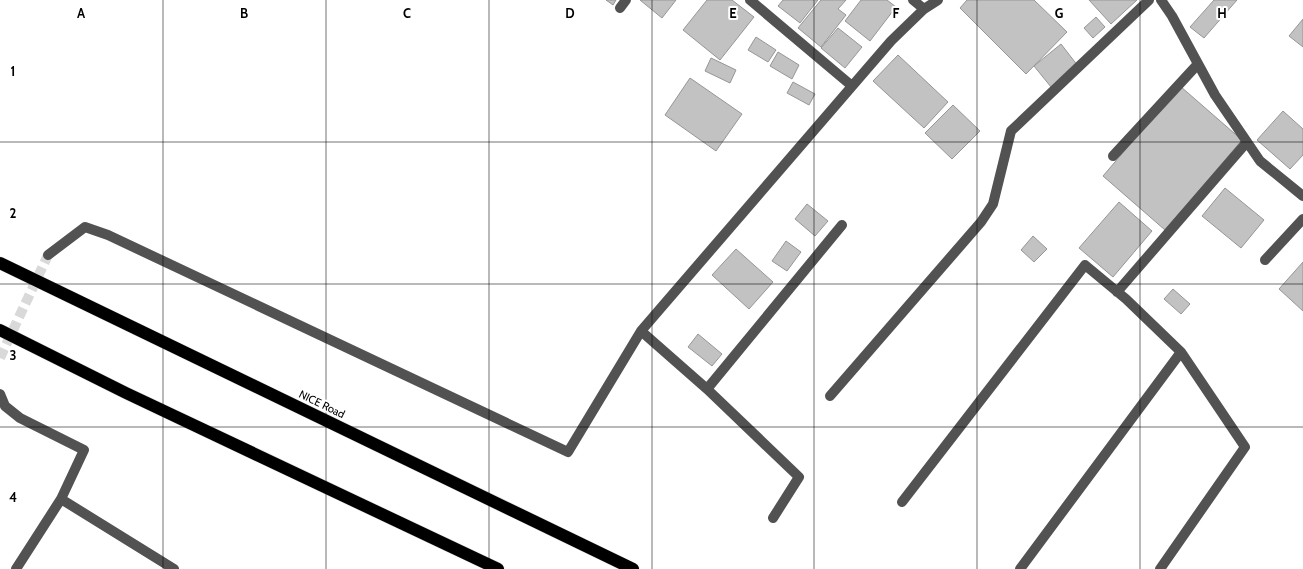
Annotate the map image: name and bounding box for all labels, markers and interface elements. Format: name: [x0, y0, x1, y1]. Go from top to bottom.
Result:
text: A: [77, 5, 86, 21]
text: B: [240, 5, 248, 21]
text: C: [403, 5, 411, 21]
text: D: [565, 5, 575, 21]
text: E: [729, 5, 737, 21]
text: F: [893, 5, 900, 21]
text: G: [1055, 5, 1064, 21]
text: H: [1217, 5, 1227, 21]
text: 1: [11, 63, 15, 79]
text: 2: [10, 205, 17, 221]
text: 3: [9, 347, 17, 363]
street label: NICE Road: [297, 387, 347, 421]
text: 4: [9, 489, 17, 505]

